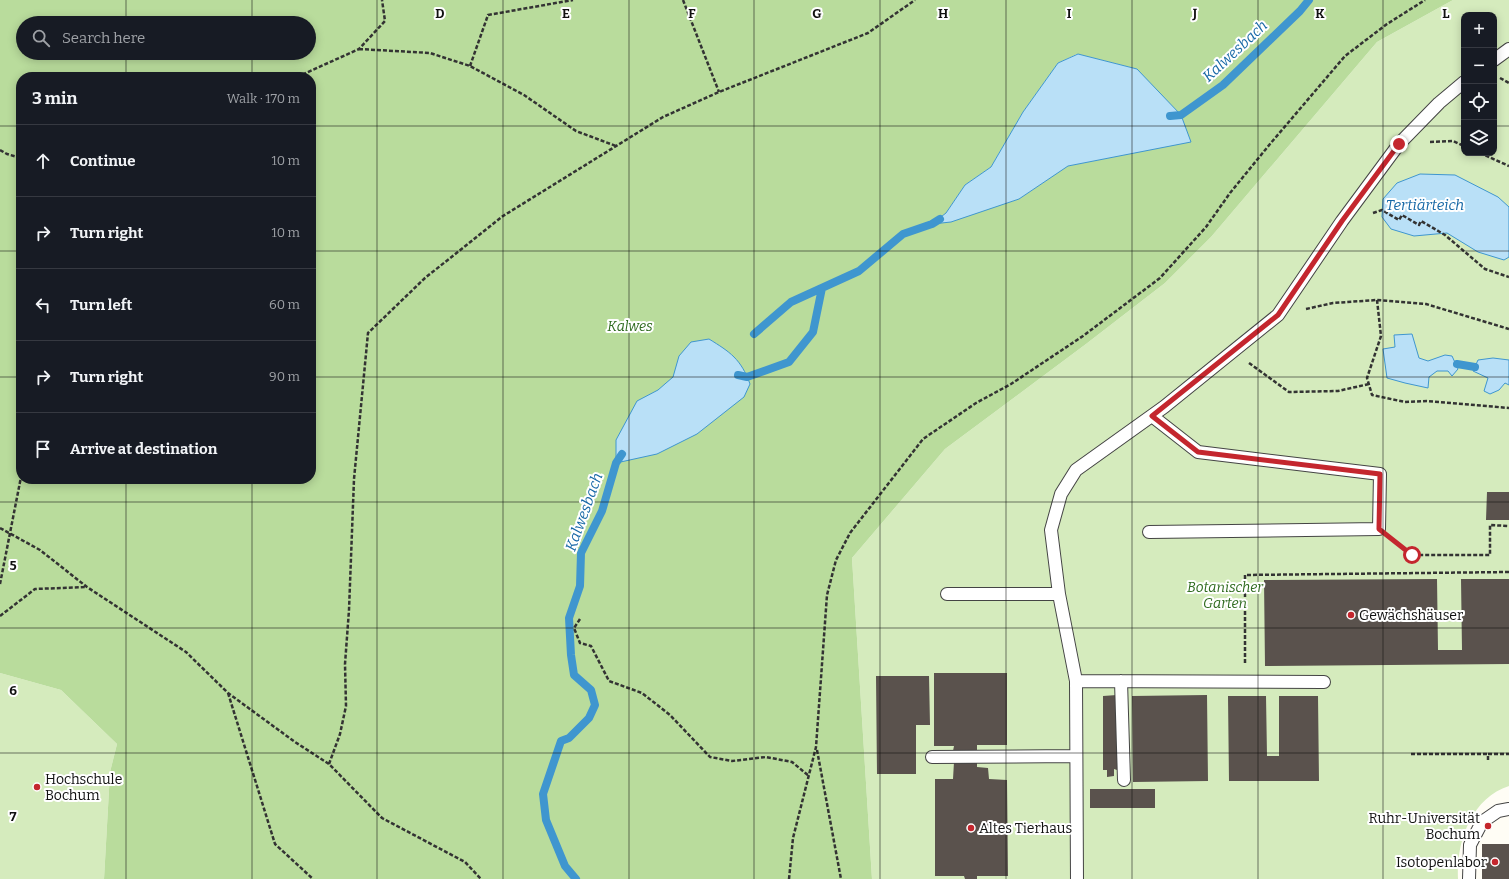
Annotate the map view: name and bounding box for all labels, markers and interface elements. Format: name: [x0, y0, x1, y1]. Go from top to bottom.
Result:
text: D: [435, 6, 445, 21]
text: E: [562, 6, 570, 21]
text: F: [688, 6, 696, 21]
text: G: [812, 6, 822, 21]
text: H: [938, 6, 948, 21]
text: I: [1067, 6, 1072, 21]
text: J: [1192, 6, 1198, 21]
text: K: [1315, 6, 1325, 21]
text: L: [1442, 6, 1450, 21]
map controls: [1461, 12, 1497, 156]
button: +: [1461, 12, 1497, 48]
search box: [16, 16, 316, 60]
water label: Kalwesbach: [1199, 16, 1271, 85]
icon: search: [30, 27, 52, 49]
text: Search here: [62, 29, 145, 47]
button: −: [1461, 48, 1497, 84]
button: locate: [1461, 84, 1497, 120]
text: 3 min: [32, 88, 77, 109]
text: Walk · 170 m: [227, 91, 300, 106]
button: layers: [1461, 120, 1497, 156]
route end: [1390, 135, 1408, 153]
icon: ahead: [32, 150, 54, 172]
text: Continue: [70, 152, 136, 170]
text: 10 m: [271, 153, 300, 168]
water label: Tertiärteich: [1386, 196, 1464, 214]
icon: right: [32, 222, 54, 244]
text: Turn right: [70, 224, 143, 242]
text: 10 m: [271, 225, 300, 240]
icon: left: [32, 294, 54, 316]
text: Turn left: [70, 296, 132, 314]
text: 60 m: [269, 297, 300, 312]
park label: Kalwes: [607, 318, 653, 335]
icon: right: [32, 366, 54, 388]
text: Turn right: [70, 368, 143, 386]
text: 90 m: [269, 369, 300, 384]
icon: arrive: [32, 438, 54, 460]
text: Arrive at destination: [70, 440, 217, 458]
water label: Kalwesbach: [562, 470, 606, 554]
route start: [1403, 546, 1421, 564]
text: 5: [9, 558, 17, 573]
park label: Botanischer Garten: [1187, 579, 1264, 612]
place label: Gewächshäuser: [1359, 607, 1463, 624]
marker: Gewächshäuser: [1346, 610, 1356, 620]
text: 6: [9, 683, 17, 698]
place label: Hochschule Bochum: [45, 771, 122, 804]
marker: Hochschule Bochum: [32, 782, 42, 792]
text: 7: [10, 809, 17, 824]
place label: Ruhr-Universität Bochum: [1368, 810, 1481, 843]
place label: Altes Tierhaus: [979, 820, 1072, 837]
marker: Ruhr-Universität Bochum: [1483, 821, 1493, 831]
marker: Altes Tierhaus: [966, 823, 976, 833]
place label: Isotopenlabor: [1396, 854, 1487, 871]
marker: Isotopenlabor: [1490, 857, 1500, 867]

